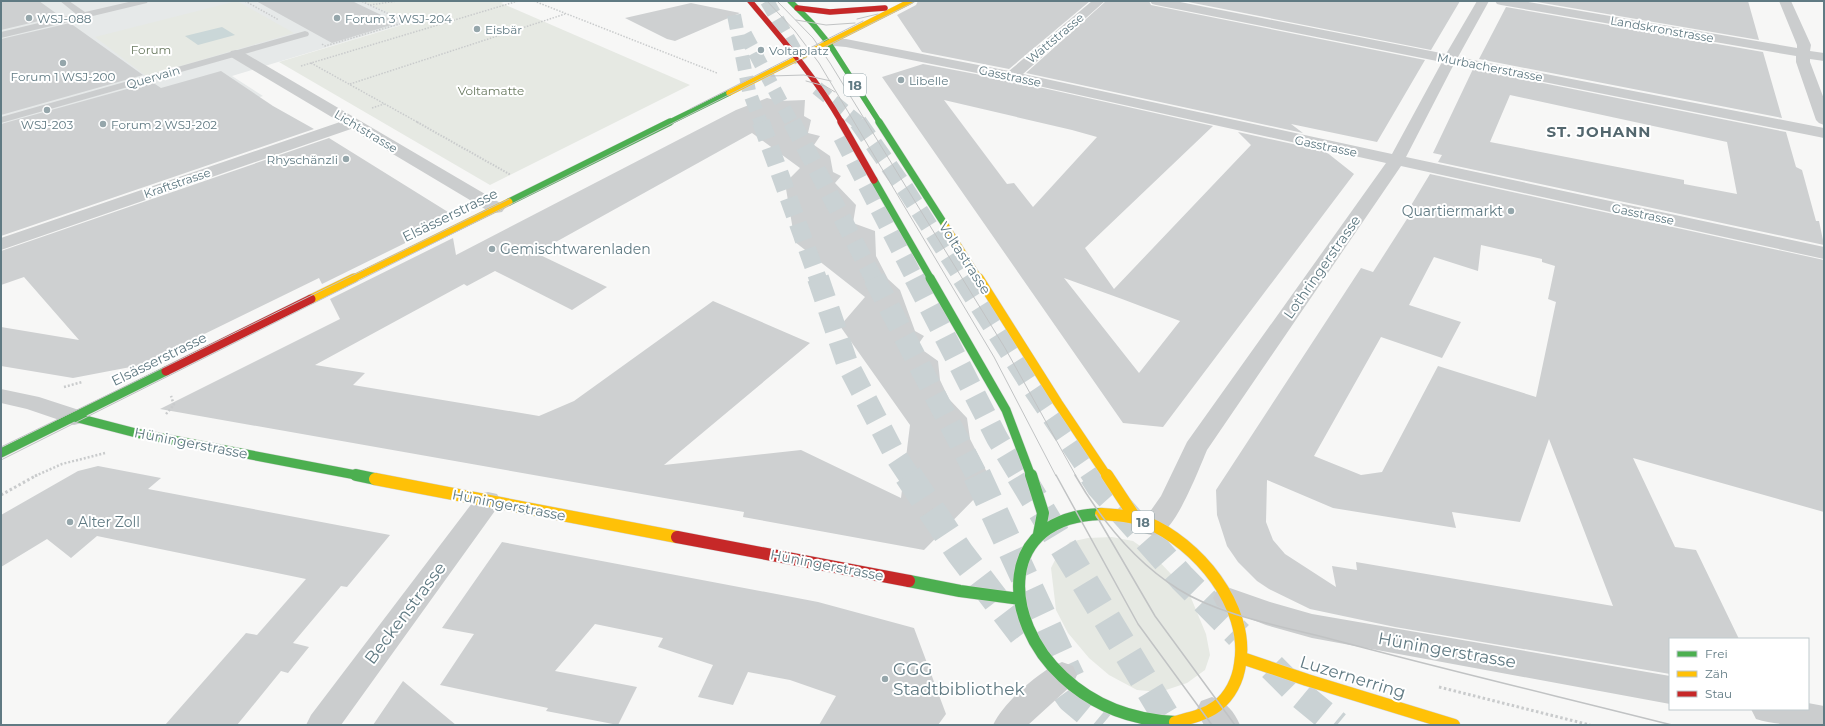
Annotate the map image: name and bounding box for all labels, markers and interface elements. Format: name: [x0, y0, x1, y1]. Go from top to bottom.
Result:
street label: Wattstrasse: [1023, 10, 1087, 66]
place label: WSJ-088: [37, 11, 92, 26]
place label: Forum 3 WSJ-204: [345, 11, 452, 26]
marker: WSJ-088: [24, 13, 34, 23]
marker: Forum 3 WSJ-204: [332, 13, 342, 23]
street label: Landskronstrasse: [1609, 13, 1715, 45]
place label: Eisbär: [485, 22, 522, 37]
marker: Eisbär: [472, 24, 482, 34]
park label: Forum: [131, 42, 171, 57]
place label: Voltaplatz: [769, 43, 829, 58]
marker: Voltaplatz: [756, 45, 766, 55]
street label: Murbacherstrasse: [1436, 49, 1544, 85]
marker: Forum 1 WSJ-200: [58, 58, 68, 68]
street label: Quervain: [124, 62, 182, 92]
street label: Gasstrasse: [977, 62, 1043, 90]
place label: Forum 1 WSJ-200: [11, 69, 115, 84]
place label: Libelle: [909, 73, 948, 88]
road number: 18: [844, 74, 866, 96]
marker: Libelle: [896, 75, 906, 85]
park label: Voltamatte: [458, 83, 524, 98]
marker: WSJ-203: [42, 105, 52, 115]
street label: Lichtstrasse: [332, 106, 400, 156]
place label: WSJ-203: [21, 117, 73, 132]
place label: Forum 2 WSJ-202: [111, 117, 217, 132]
marker: Forum 2 WSJ-202: [98, 119, 108, 129]
district label: ST. JOHANN: [1547, 122, 1652, 141]
street label: Gasstrasse: [1293, 132, 1359, 160]
place label: Rhyschänzli: [267, 152, 338, 167]
marker: Rhyschänzli: [341, 154, 351, 164]
street label: Kraftstrasse: [142, 165, 212, 201]
street label: Elsässerstrasse: [399, 184, 501, 246]
street label: Gasstrasse: [1610, 200, 1676, 228]
place label: Quartiermarkt: [1402, 202, 1503, 220]
marker: Quartiermarkt: [1506, 206, 1516, 216]
street label: Lothringerstrasse: [1280, 212, 1364, 322]
street label: Voltastrasse: [935, 218, 995, 298]
place label: Gemischtwarenladen: [500, 240, 651, 258]
marker: Gemischtwarenladen: [487, 244, 497, 254]
street label: Elsässerstrasse: [108, 328, 210, 390]
street label: Hüningerstrasse: [133, 423, 249, 463]
street label: Hüningerstrasse: [451, 485, 567, 525]
road number: 18: [1132, 511, 1154, 533]
place label: Alter Zoll: [78, 513, 140, 531]
marker: Alter Zoll: [65, 517, 75, 527]
street label: Hüningerstrasse: [769, 545, 885, 585]
street label: Beckenstrasse: [360, 558, 450, 668]
street label: Hüningerstrasse: [1376, 628, 1518, 672]
legend: [1669, 638, 1809, 710]
text: Frei: [1705, 646, 1728, 661]
street label: Luzernerring: [1298, 651, 1408, 703]
place label: GGG Stadtbibliothek: [893, 659, 1025, 699]
text: Zäh: [1705, 666, 1728, 681]
marker: GGG Stadtbibliothek: [880, 674, 890, 684]
text: Stau: [1705, 686, 1732, 701]

